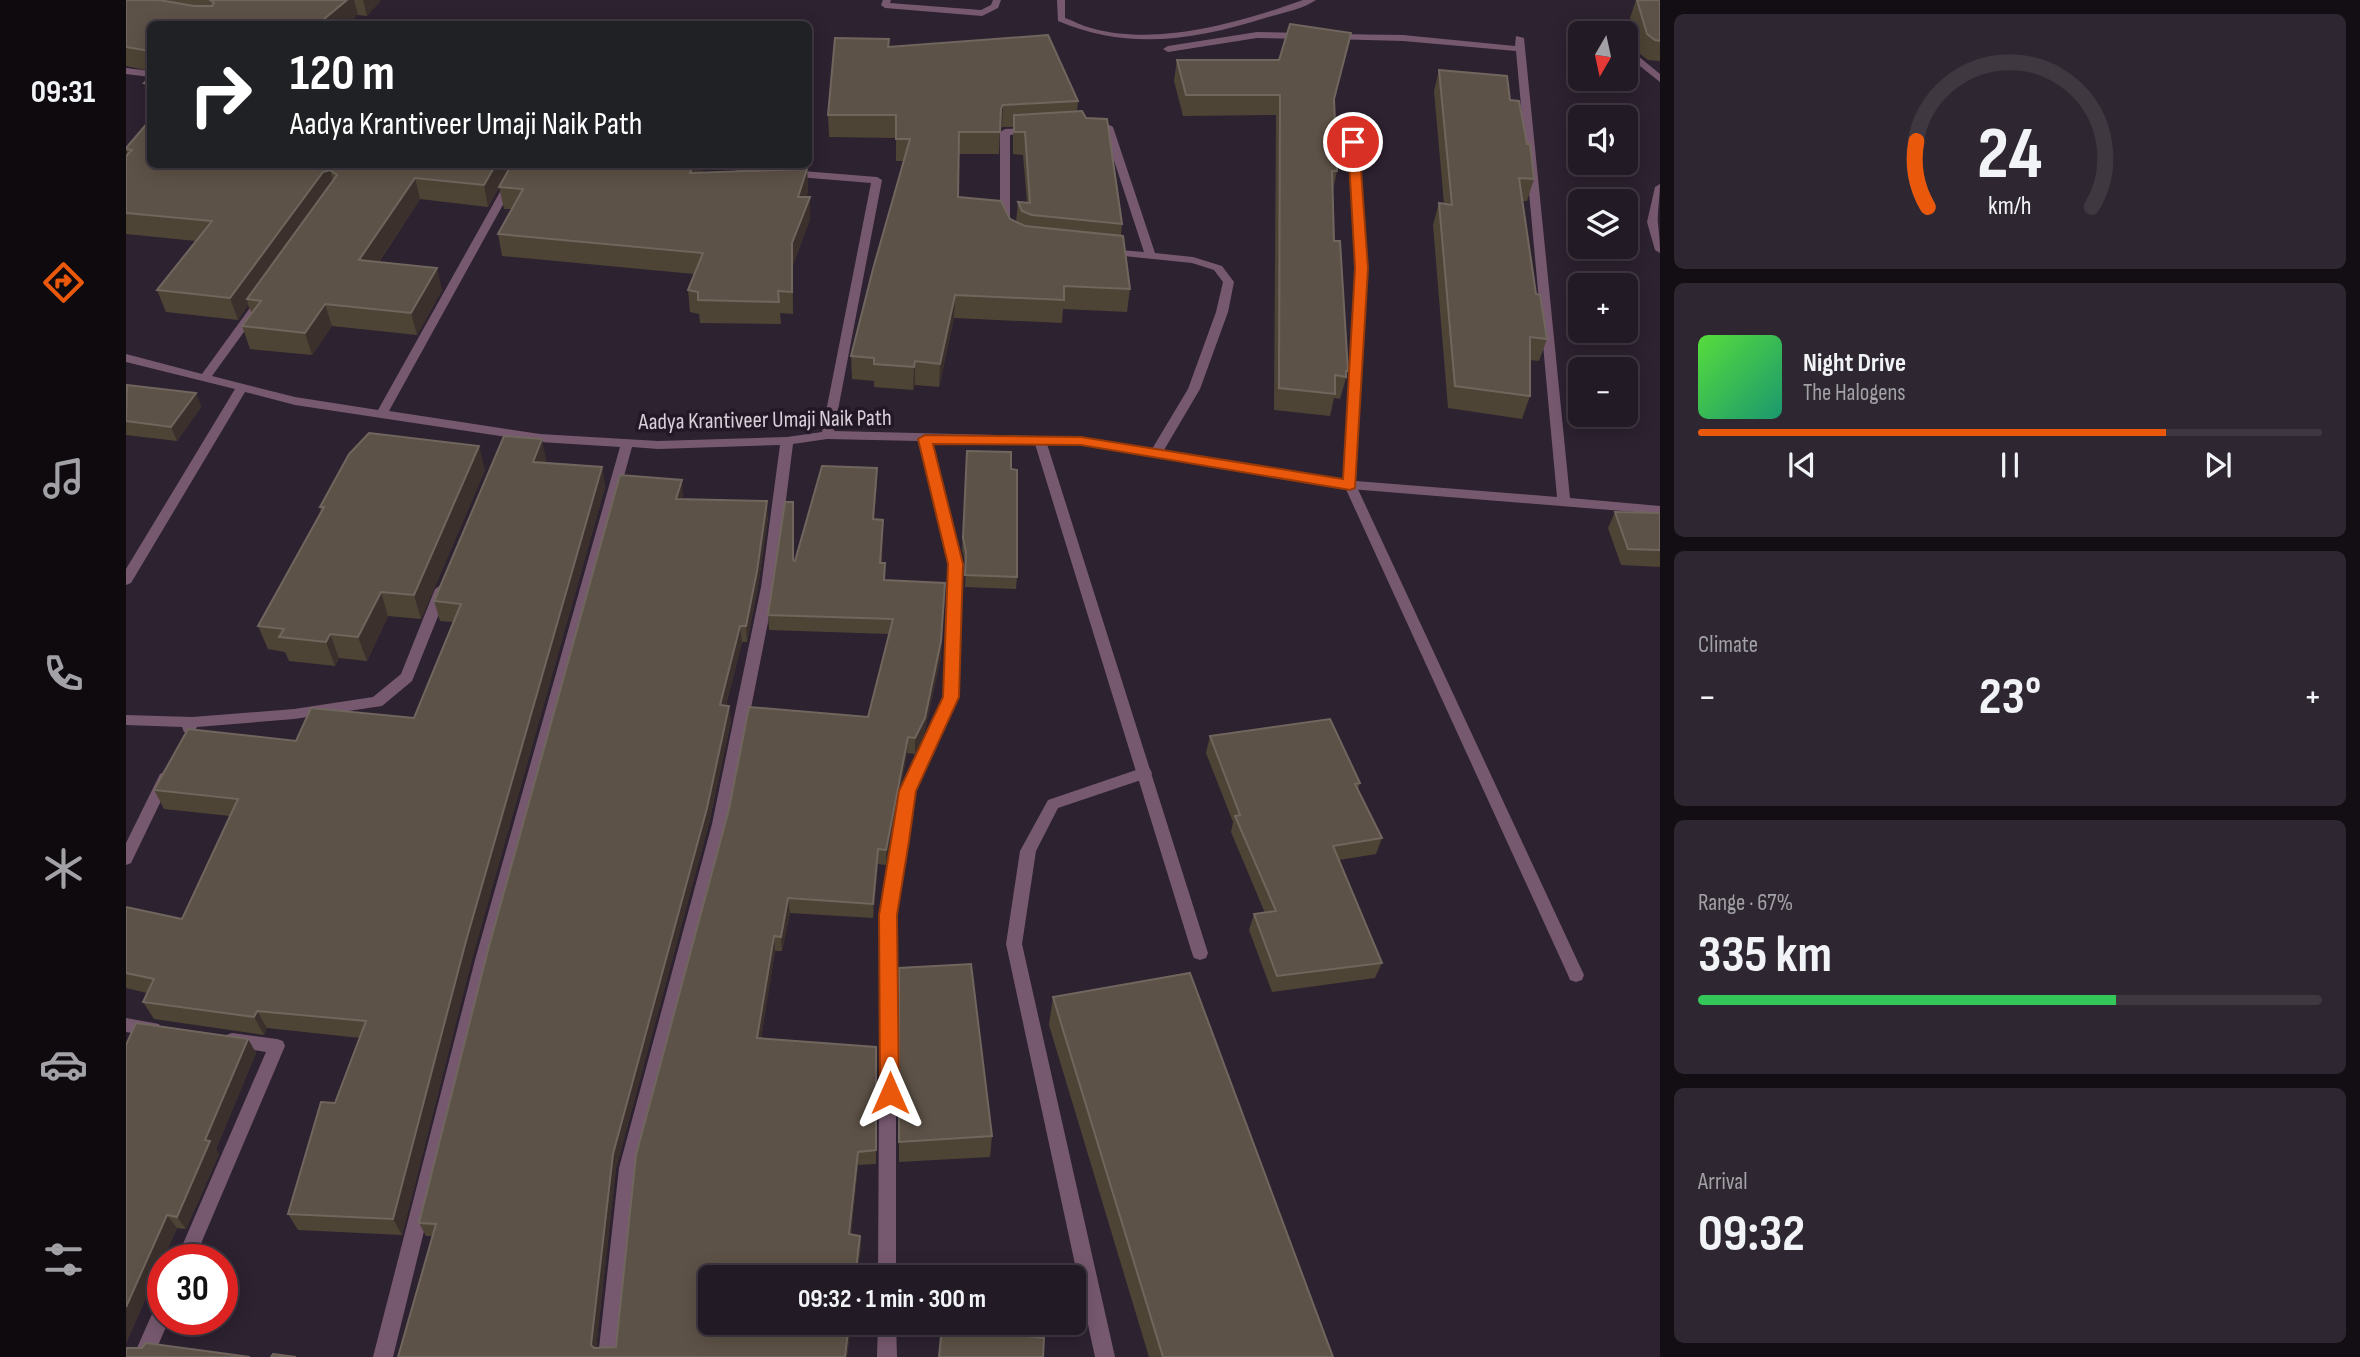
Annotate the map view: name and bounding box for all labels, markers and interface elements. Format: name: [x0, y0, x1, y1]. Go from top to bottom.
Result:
north arrow: [1568, 21, 1638, 91]
map controls: [1568, 21, 1638, 427]
text: 120 m: [290, 45, 395, 104]
icon: right: [175, 49, 266, 140]
text: 09:31: [31, 73, 95, 112]
text: Aadya Krantiveer Umaji Naik Path: [290, 105, 642, 144]
button: sound: [1568, 105, 1638, 175]
pin: [1323, 112, 1383, 172]
text: 24: [1977, 112, 2043, 200]
icon: arrive: [1334, 123, 1372, 161]
button: layers: [1568, 189, 1638, 259]
text: km/h: [1988, 191, 2032, 222]
icon: directions: [39, 258, 88, 307]
button: +: [1568, 273, 1638, 343]
text: Night Drive: [1803, 348, 1906, 379]
button: −: [1568, 357, 1638, 427]
text: The Halogens: [1803, 379, 1906, 407]
street label: Aadya Krantiveer Umaji Naik Path: [637, 404, 892, 436]
icon: previous: [1783, 446, 1821, 484]
icon: pause: [1991, 446, 2029, 484]
icon: next: [2199, 446, 2237, 484]
icon: music: [39, 454, 88, 503]
text: Climate: [1698, 631, 1758, 659]
icon: phone: [39, 649, 88, 698]
text: 23°: [1979, 666, 2041, 729]
text: −: [1698, 675, 1717, 720]
text: +: [2303, 675, 2322, 720]
icon: climate: [39, 844, 88, 893]
text: Range · 67%: [1698, 889, 1793, 917]
text: 335 km: [1698, 924, 1832, 987]
icon: car: [39, 1040, 88, 1089]
position arrow: [853, 1056, 927, 1130]
text: Arrival: [1698, 1168, 1747, 1196]
text: 09:32: [1698, 1203, 1805, 1266]
icon: filters: [39, 1235, 88, 1284]
speed limit sign: 30: [147, 1244, 238, 1335]
text: 09:32 · 1 min · 300 m: [798, 1284, 986, 1315]

